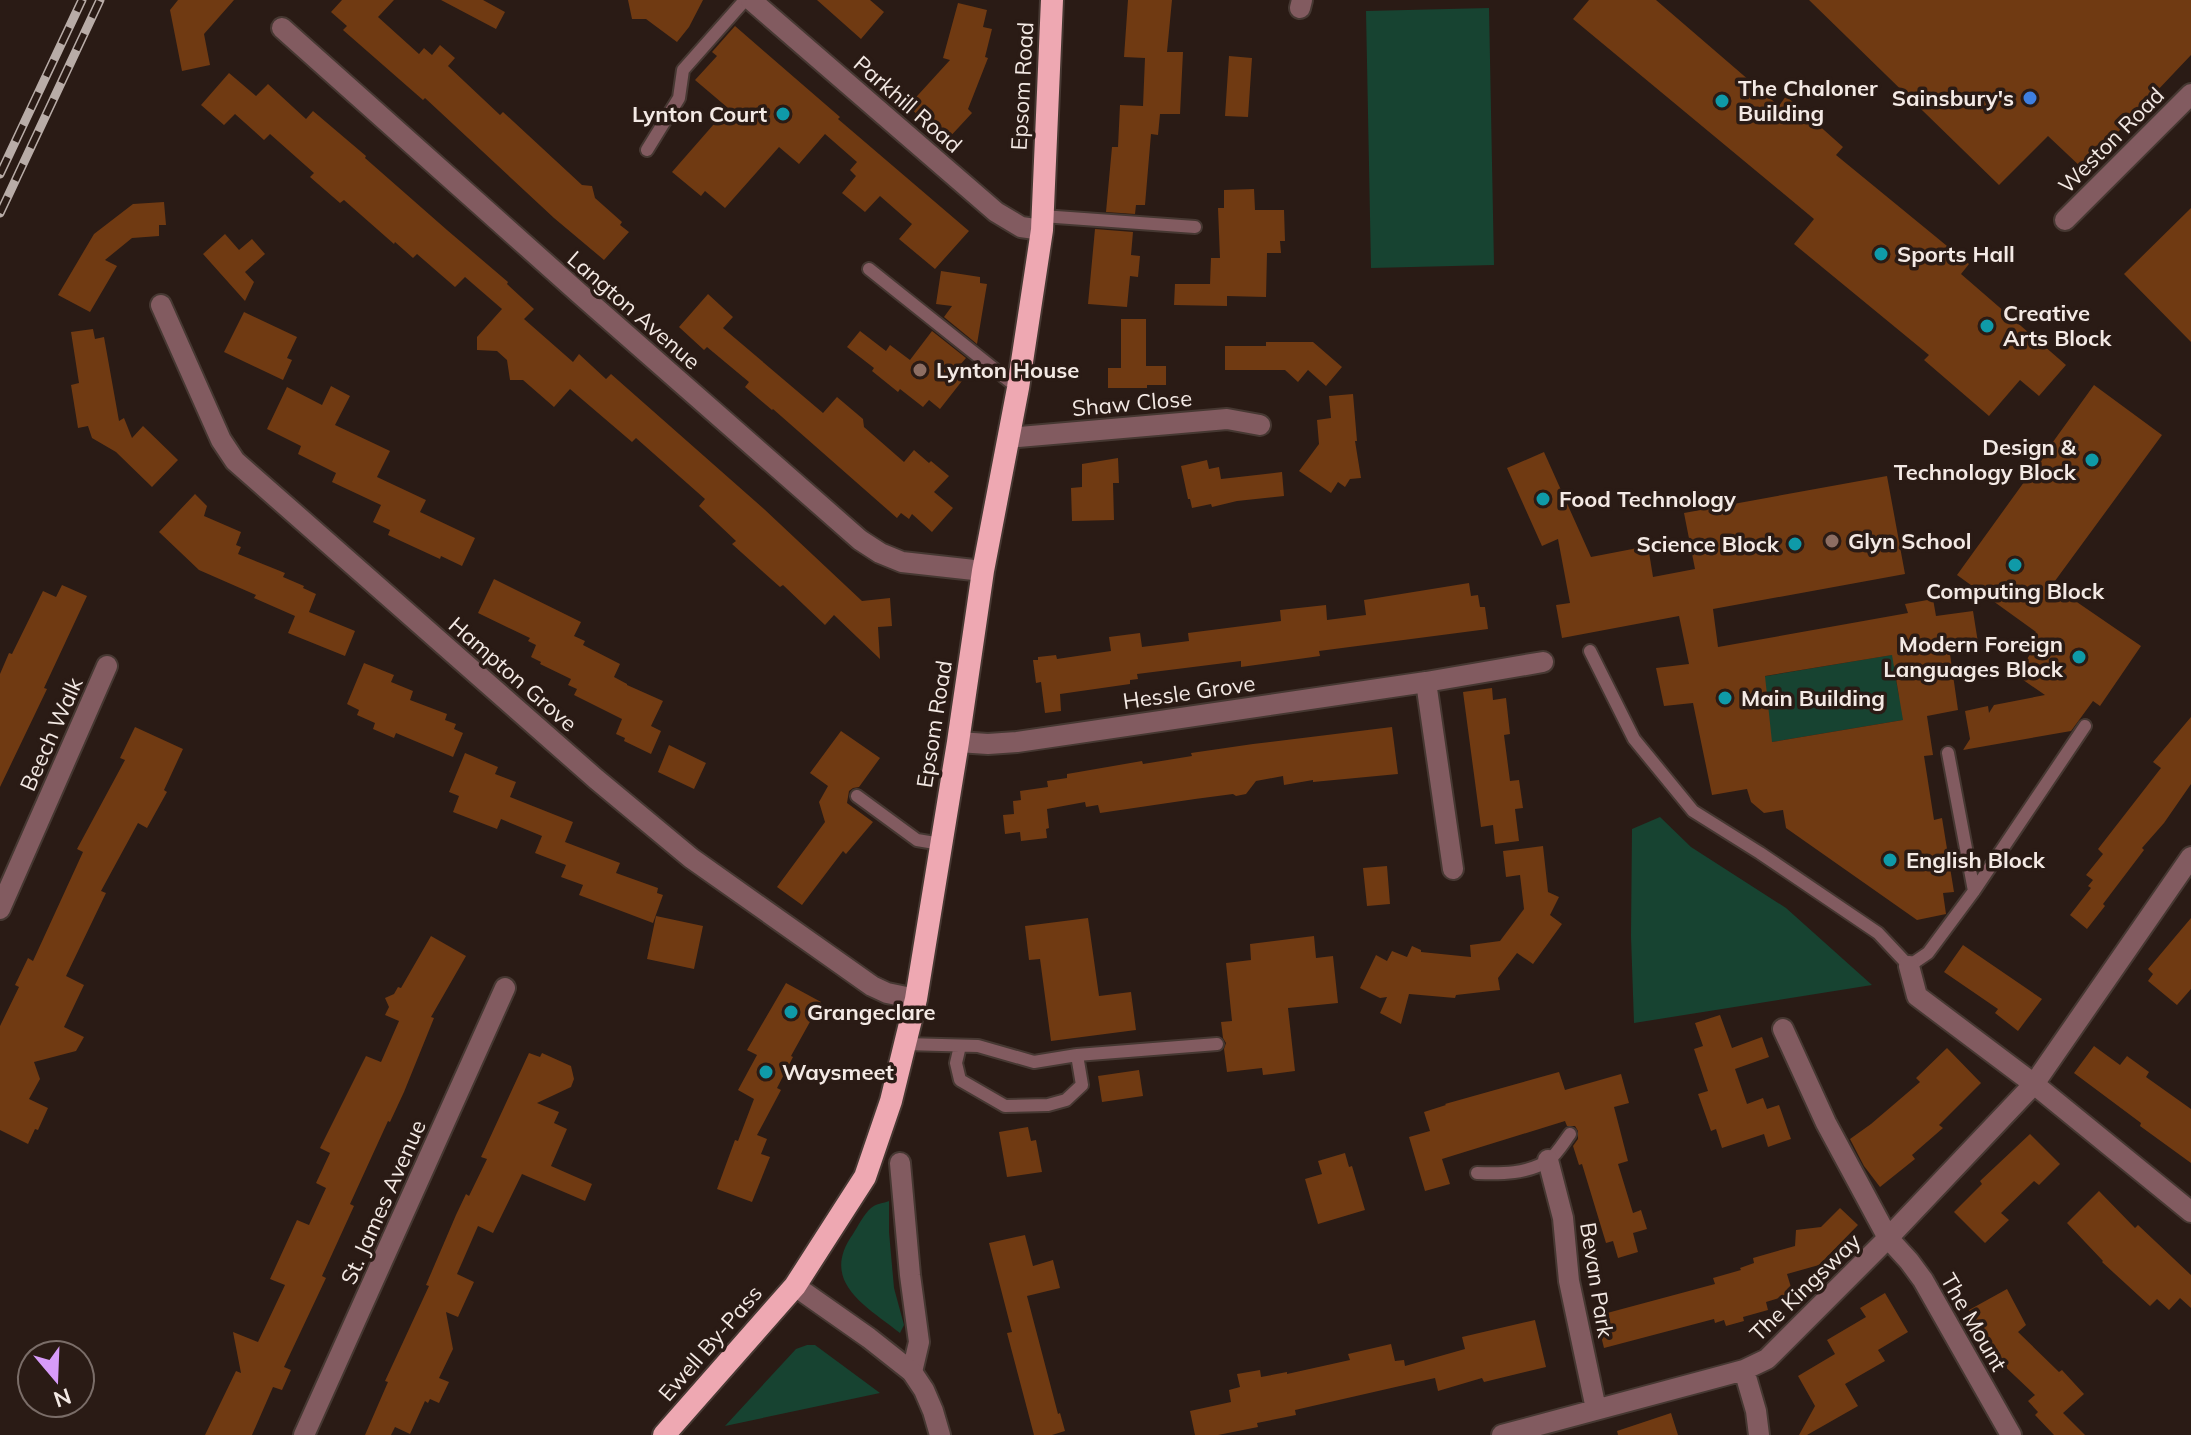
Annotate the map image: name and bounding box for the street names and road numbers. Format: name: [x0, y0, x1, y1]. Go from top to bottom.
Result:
street label: Epsom Road: [1005, 21, 1039, 151]
street label: Parkhill Road: [848, 49, 968, 159]
street label: Weston Road: [2052, 81, 2170, 199]
street label: Langton Avenue: [562, 245, 706, 375]
street label: Shaw Close: [1071, 384, 1193, 422]
street label: Hampton Grove: [443, 611, 583, 737]
street label: Epsom Road: [910, 658, 958, 790]
street label: Hessle Grove: [1121, 669, 1257, 715]
street label: Beech Walk: [14, 672, 89, 795]
street label: St. James Avenue: [334, 1115, 432, 1289]
street label: Bevan Park: [1574, 1220, 1620, 1340]
street label: The Kingsway: [1744, 1227, 1867, 1347]
street label: The Mount: [1935, 1268, 2013, 1376]
street label: Ewell By-Pass: [652, 1279, 768, 1407]

